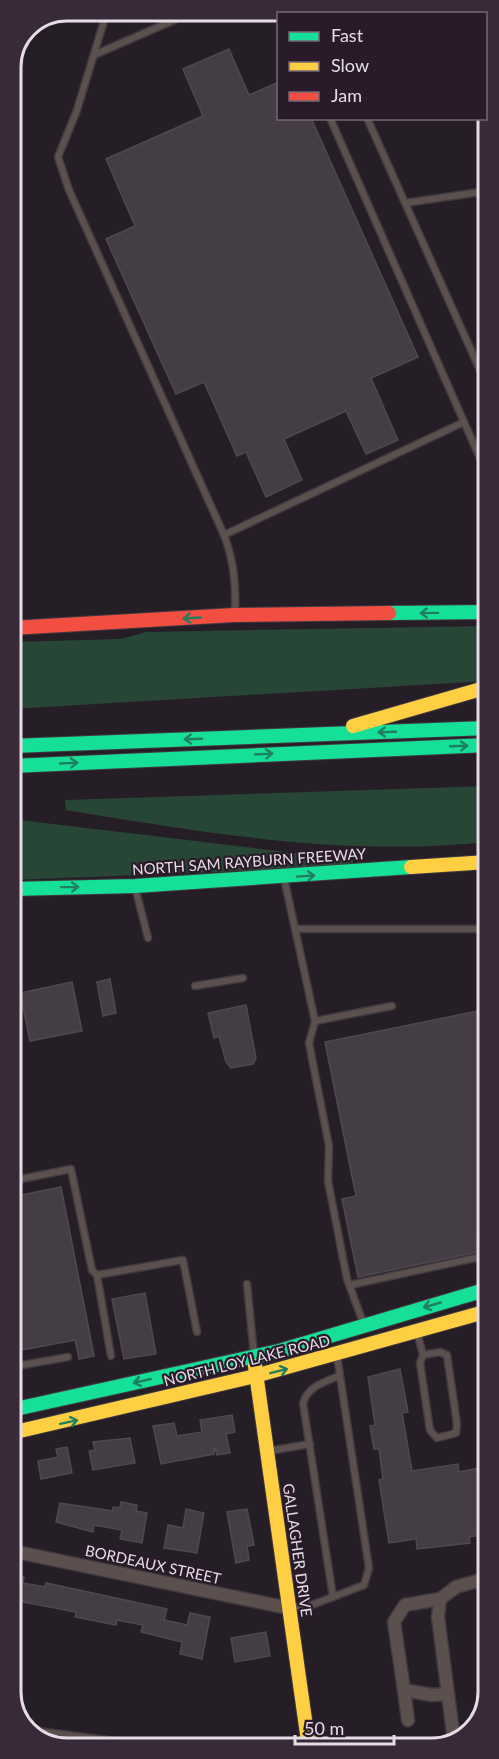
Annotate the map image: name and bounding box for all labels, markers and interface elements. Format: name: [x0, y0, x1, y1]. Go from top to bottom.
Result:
legend: [277, 12, 487, 120]
text: Fast: [331, 24, 364, 46]
text: Slow: [331, 54, 369, 76]
text: Jam: [331, 84, 362, 106]
one-way arrow: [420, 607, 440, 619]
one-way arrow: [183, 612, 203, 623]
one-way arrow: [378, 726, 398, 738]
one-way arrow: [183, 734, 203, 745]
one-way arrow: [449, 741, 469, 752]
one-way arrow: [254, 749, 274, 760]
one-way arrow: [59, 758, 79, 769]
street label: NORTH SAM RAYBURN FREEWAY: [131, 844, 367, 878]
one-way arrow: [296, 870, 316, 881]
one-way arrow: [59, 882, 79, 893]
one-way arrow: [423, 1300, 442, 1311]
street label: NORTH LOY LAKE ROAD: [162, 1331, 332, 1389]
one-way arrow: [269, 1364, 288, 1376]
one-way arrow: [133, 1376, 152, 1388]
one-way arrow: [59, 1415, 78, 1427]
street label: GALLAGHER DRIVE: [280, 1482, 316, 1618]
street label: BORDEAUX STREET: [84, 1541, 223, 1587]
scale bar: [295, 1708, 394, 1746]
text: 50 m: [304, 1717, 344, 1739]

